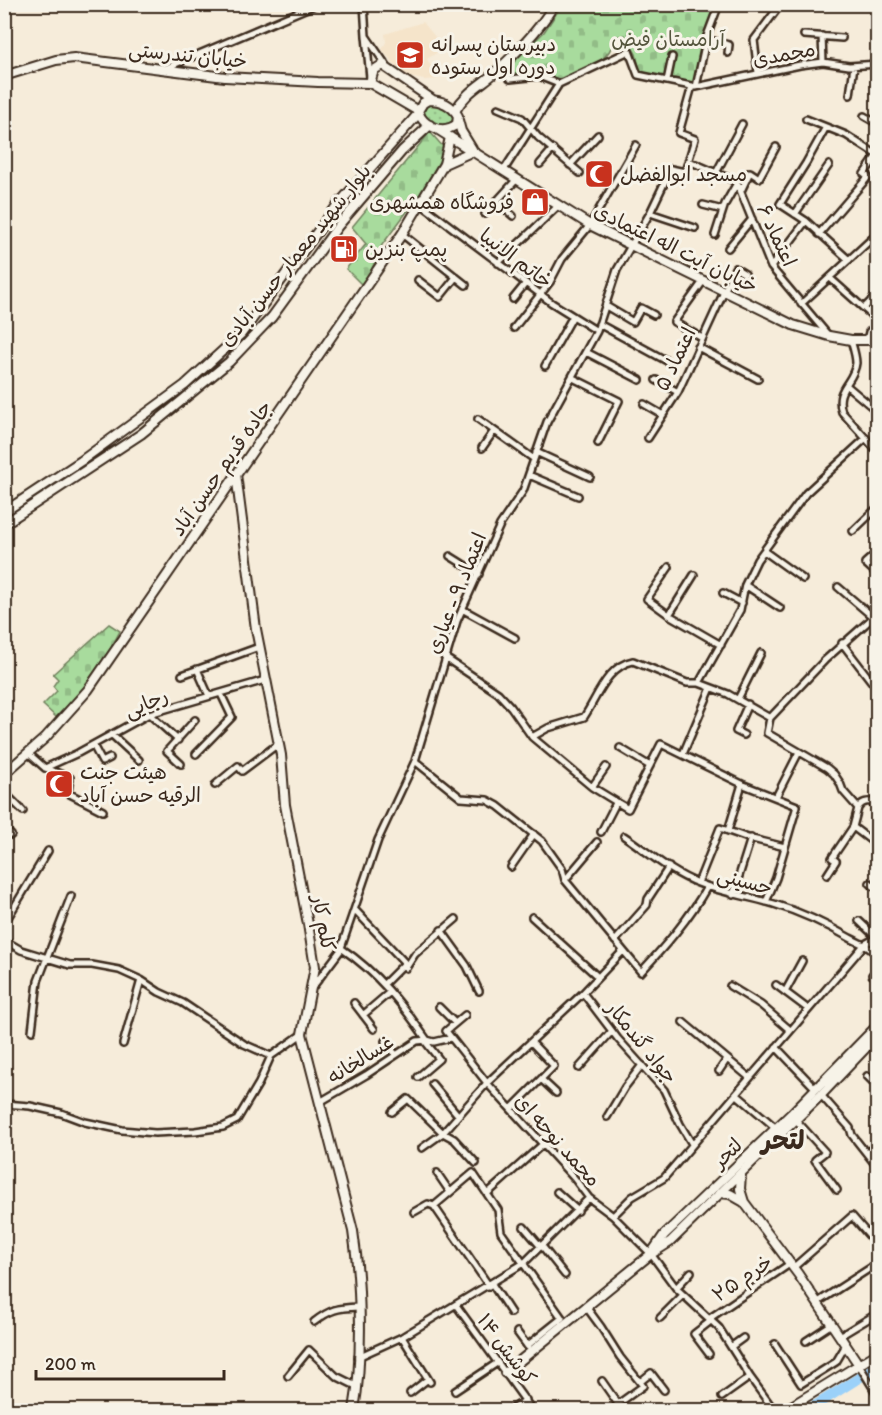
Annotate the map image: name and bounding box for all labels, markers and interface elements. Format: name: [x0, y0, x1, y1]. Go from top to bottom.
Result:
park label: آرامستان فیض: [611, 27, 726, 51]
place label: دبیرستان پسرانه دوره اول ستوده: [431, 32, 556, 79]
street label: خیابان تندرستی: [127, 37, 248, 74]
street label: محمدی: [751, 37, 817, 71]
school or university icon: دبیرستان پسرانه دوره اول ستوده: [394, 39, 426, 71]
mosque icon: مسجد ابوالفضل: [583, 158, 615, 190]
street label: بلوار شهید معمار حسن آبادی: [214, 159, 376, 351]
place label: مسجد ابوالفضل: [620, 162, 747, 186]
shop icon: فروشگاه همشهری: [519, 186, 551, 218]
place label: فروشگاه همشهری: [369, 190, 514, 214]
street label: خیابان آیت اله اعتمادی: [590, 198, 762, 298]
street label: اعتماد ۶: [752, 200, 802, 270]
street label: خاتم الانبیا: [473, 223, 557, 296]
fuel station icon: پمپ بنزین: [328, 233, 360, 265]
place label: پمپ بنزین: [365, 237, 447, 262]
street label: اعتماد ۵: [649, 323, 701, 395]
street label: جاده قدیم حسن آباد: [165, 396, 280, 543]
street label: اعتماد ۹ - عیاری: [421, 529, 491, 657]
street label: رجایی: [120, 683, 172, 724]
place label: هیئت جنت الرقیه حسن آباد: [80, 760, 201, 807]
mosque icon: هیئت جنت الرقیه حسن آباد: [43, 768, 75, 800]
street label: حسینی: [715, 862, 775, 901]
street label: کلم کار: [304, 891, 341, 953]
street label: جواد گندمکار: [600, 994, 683, 1088]
street label: غسالخانه: [322, 1029, 398, 1089]
street label: محمد نوحه ای: [510, 1089, 606, 1191]
district label: لتحر: [759, 1124, 805, 1156]
street label: لتحر: [705, 1133, 747, 1174]
street label: خرم ۲۵: [707, 1249, 779, 1310]
street label: کوشش ۱۴: [472, 1309, 542, 1389]
scale bar: [36, 1343, 224, 1381]
text: 200 m: [45, 1353, 96, 1375]

